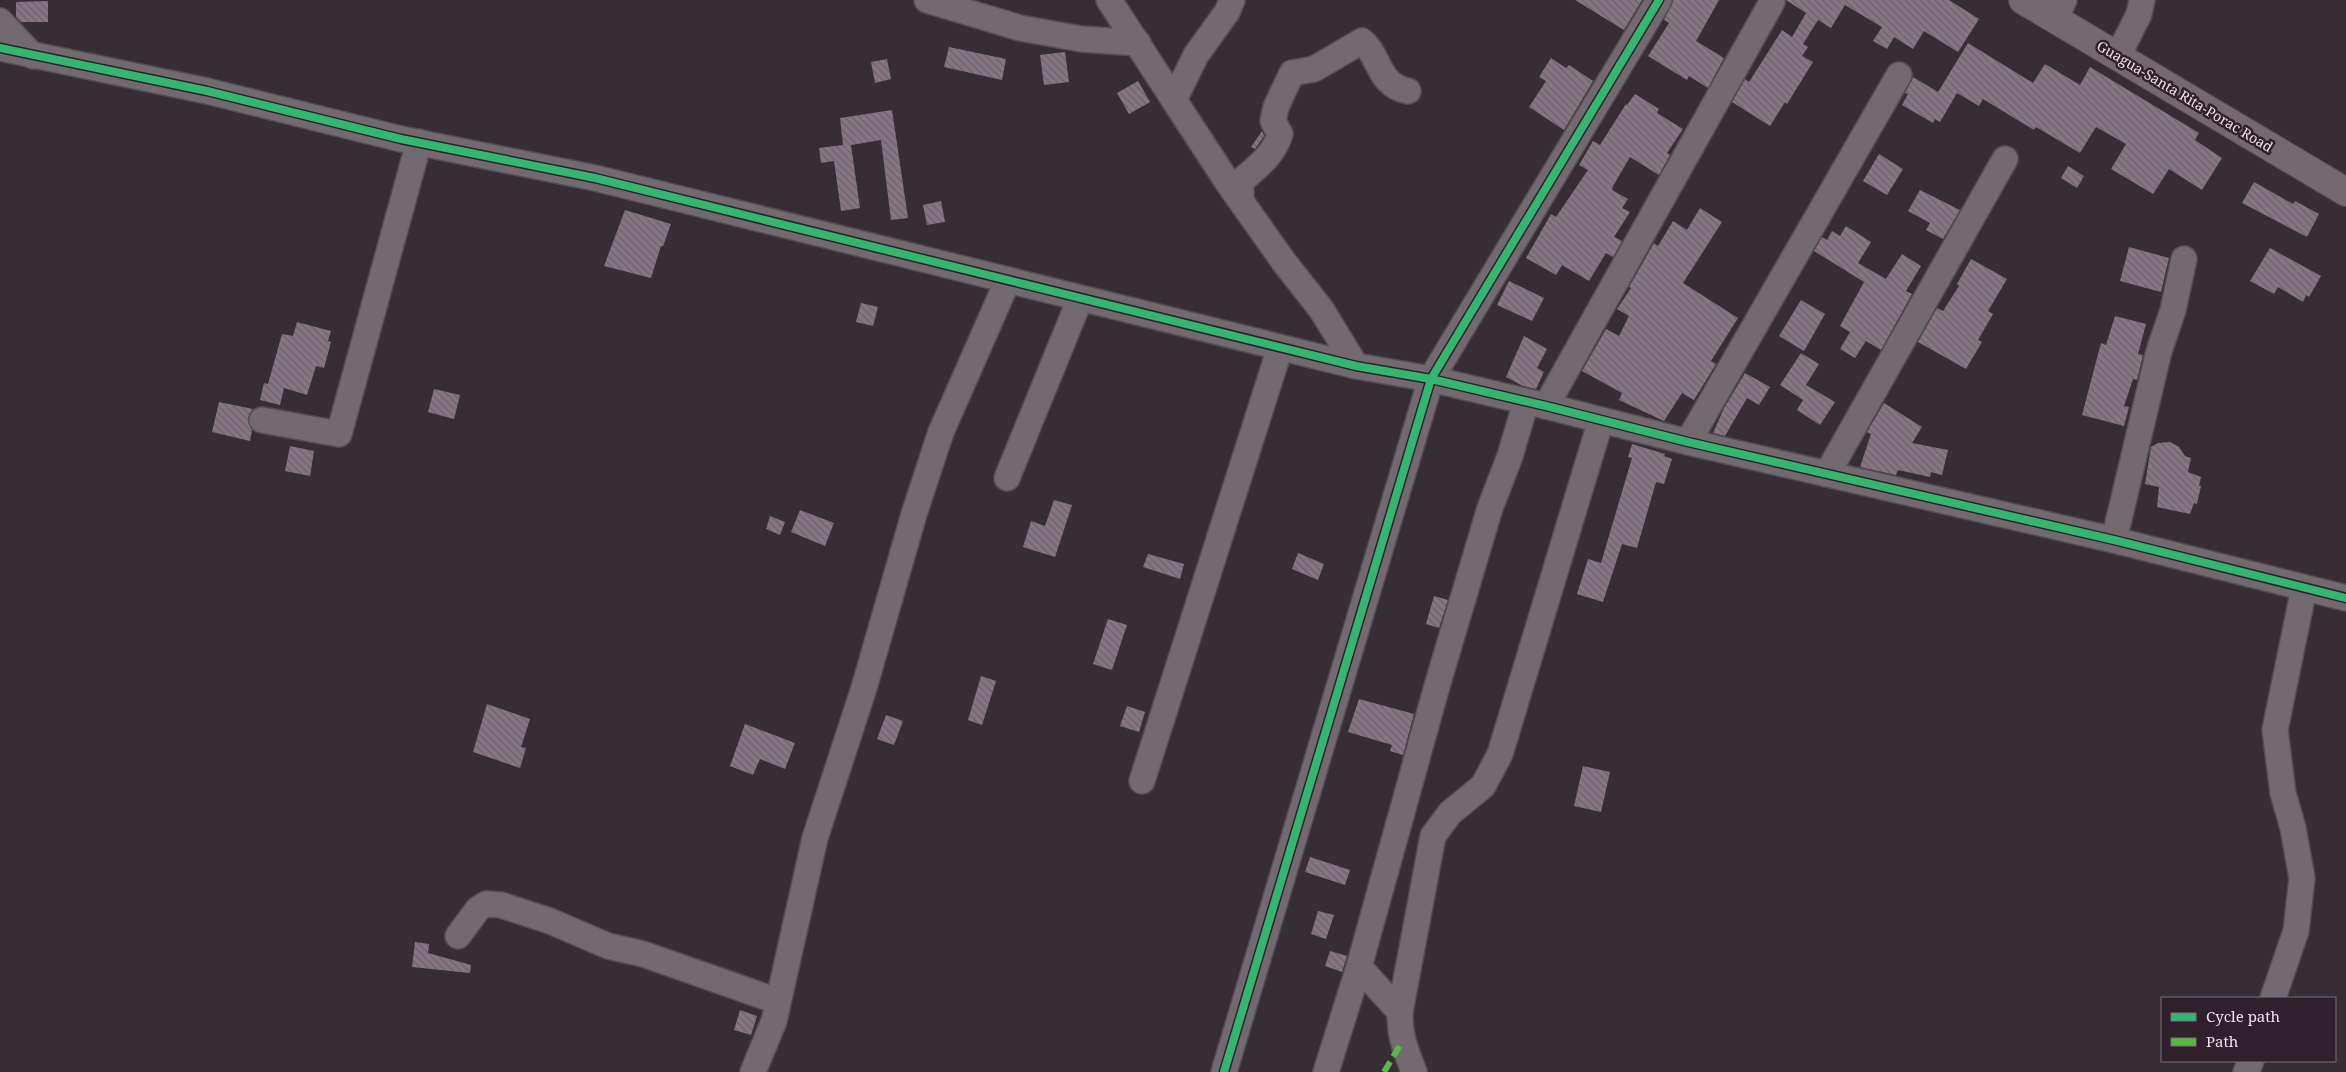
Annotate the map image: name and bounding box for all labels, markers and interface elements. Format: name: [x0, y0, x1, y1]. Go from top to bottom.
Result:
street label: Guagua-Santa Rita-Porac Road: [2093, 36, 2277, 156]
legend: [2161, 997, 2336, 1062]
text: Cycle path: [2206, 1006, 2281, 1026]
text: Path: [2206, 1031, 2239, 1051]

